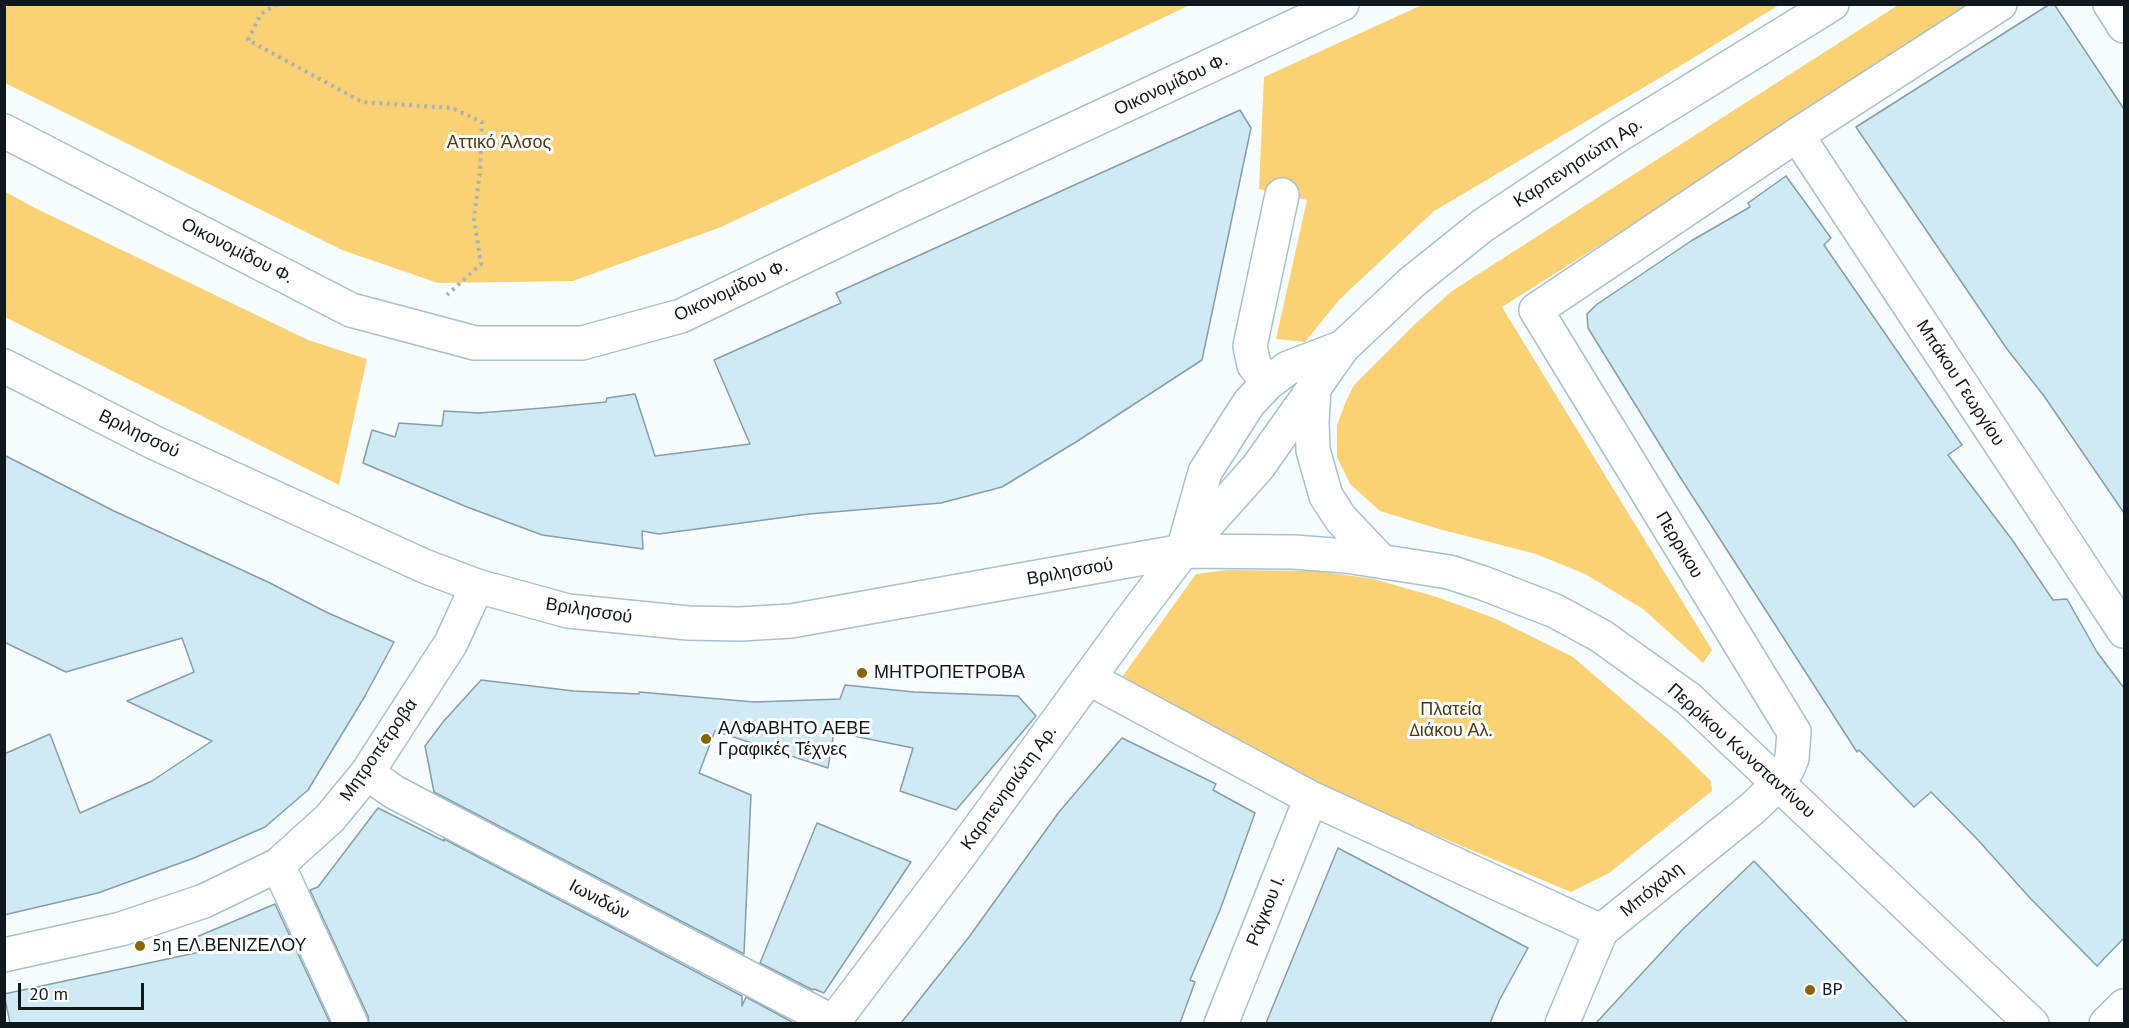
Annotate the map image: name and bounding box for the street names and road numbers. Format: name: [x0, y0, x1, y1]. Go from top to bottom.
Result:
street label: Οικονομίδου Φ.: [1111, 49, 1231, 121]
street label: Καρπενησιώτη Αρ.: [1510, 114, 1646, 212]
street label: Οικονομίδου Φ.: [177, 214, 297, 288]
street label: Οικονομίδου Φ.: [671, 255, 791, 327]
street label: Μπάκου Γεωργίου: [1911, 316, 2009, 450]
street label: Βριλησσού: [95, 405, 183, 463]
street label: Περρικου: [1651, 508, 1707, 582]
street label: Βριλησσού: [1025, 554, 1115, 590]
street label: Βριλησσού: [544, 594, 634, 628]
street label: Περρίκου Κωνσταντίνου: [1663, 679, 1819, 823]
street label: Μητροπέτροβα: [336, 694, 422, 806]
street label: Καρπενησιώτη Αρ.: [957, 722, 1061, 854]
street label: Μπόχαλη: [1616, 858, 1688, 922]
street label: Ράγκου Ι.: [1242, 873, 1290, 949]
street label: Ιωνιδών: [565, 875, 633, 925]

